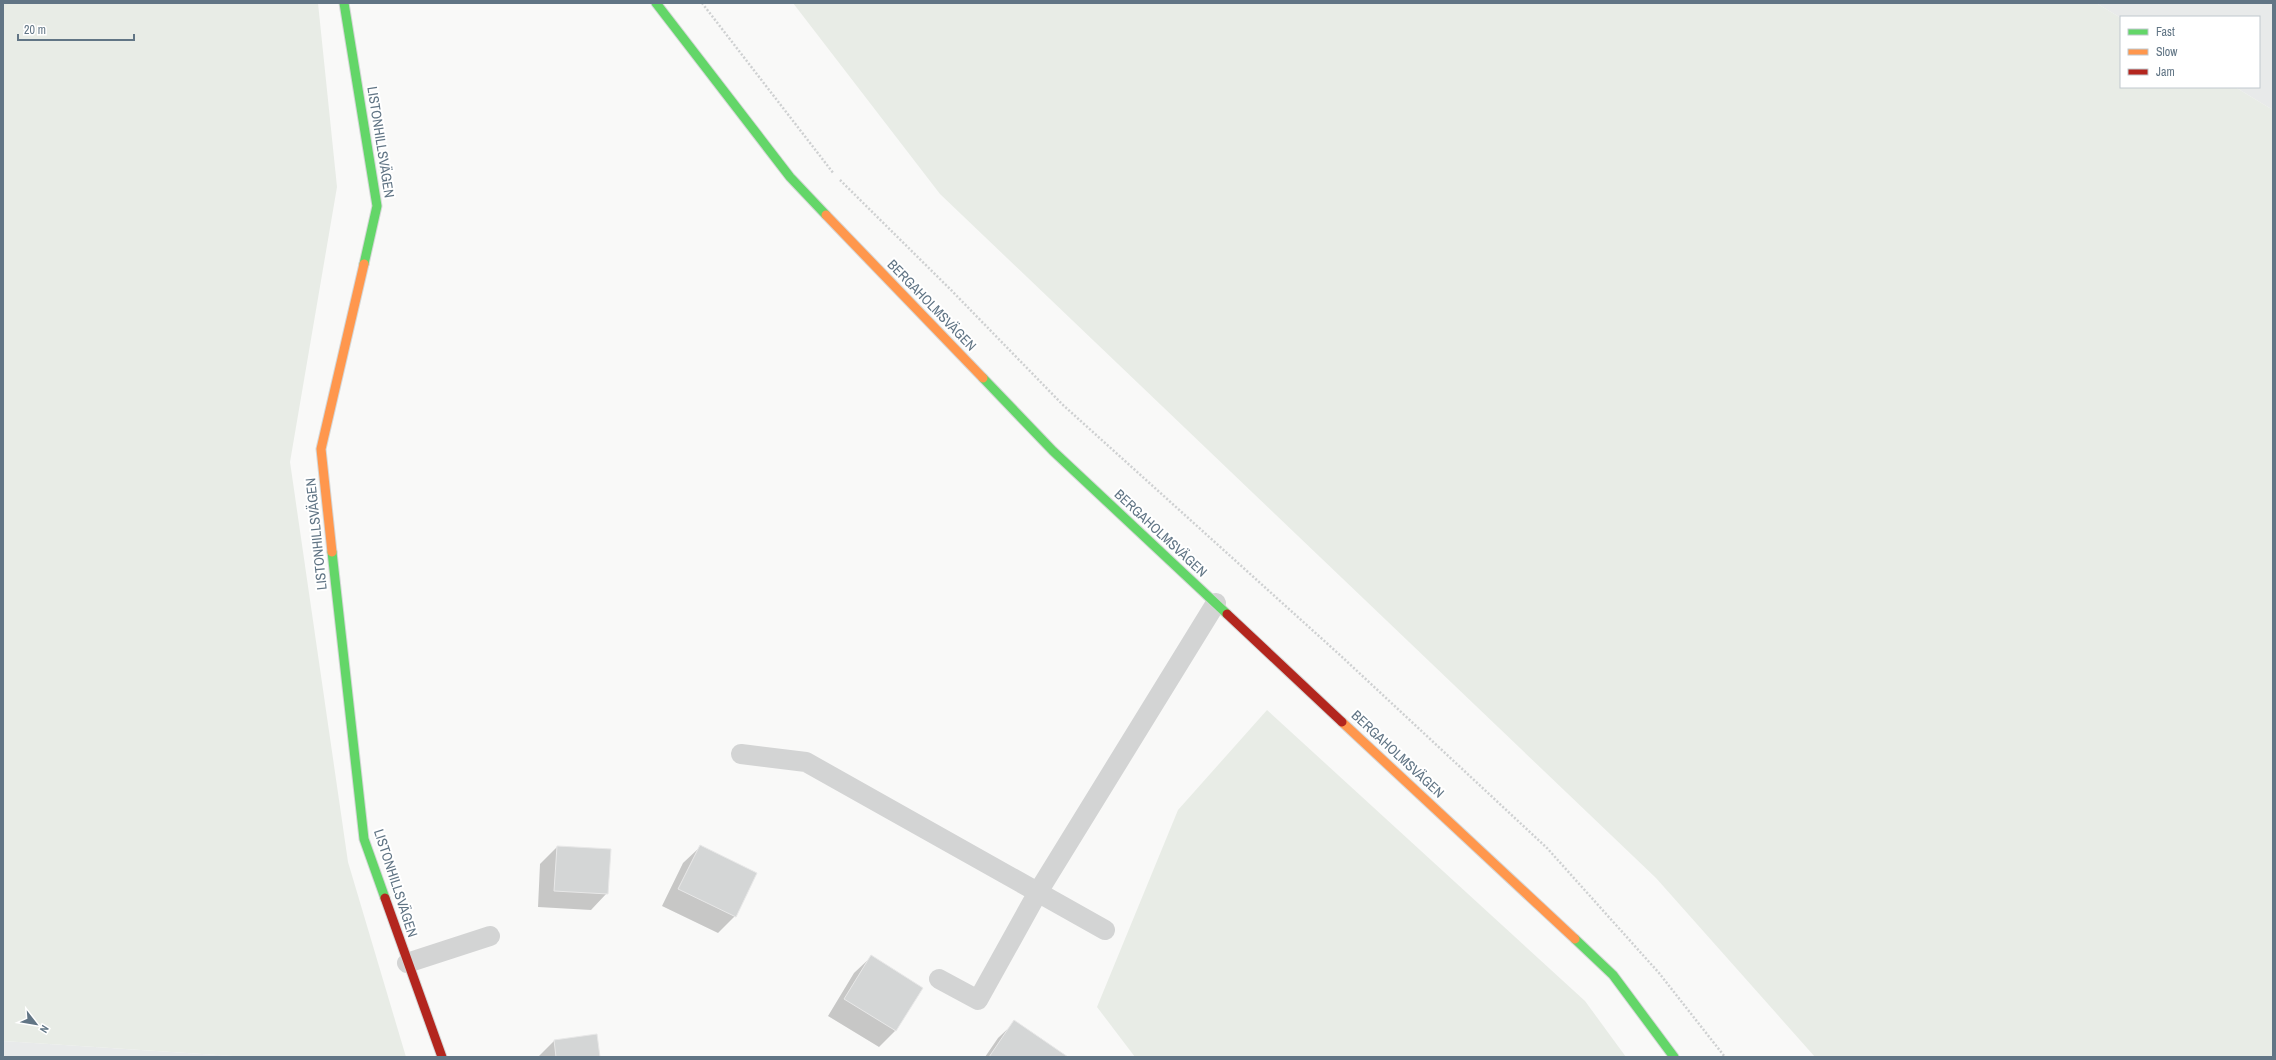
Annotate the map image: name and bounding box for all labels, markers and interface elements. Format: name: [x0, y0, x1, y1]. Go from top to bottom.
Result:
scale bar: [18, 16, 134, 42]
legend: [2120, 16, 2260, 88]
text: 20 m: [24, 22, 46, 38]
text: Fast: [2156, 24, 2175, 40]
text: Slow: [2156, 44, 2178, 60]
text: Jam: [2156, 64, 2175, 80]
street label: LISTONHILLSVÄGEN: [363, 85, 399, 199]
street label: BERGAHOLMSVÄGEN: [884, 255, 980, 355]
street label: LISTONHILLSVÄGEN: [301, 477, 331, 591]
street label: BERGAHOLMSVÄGEN: [1111, 485, 1211, 581]
street label: BERGAHOLMSVÄGEN: [1348, 706, 1448, 802]
street label: LISTONHILLSVÄGEN: [370, 827, 422, 939]
north arrow: [16, 1004, 56, 1044]
text: N: [37, 1023, 52, 1036]

